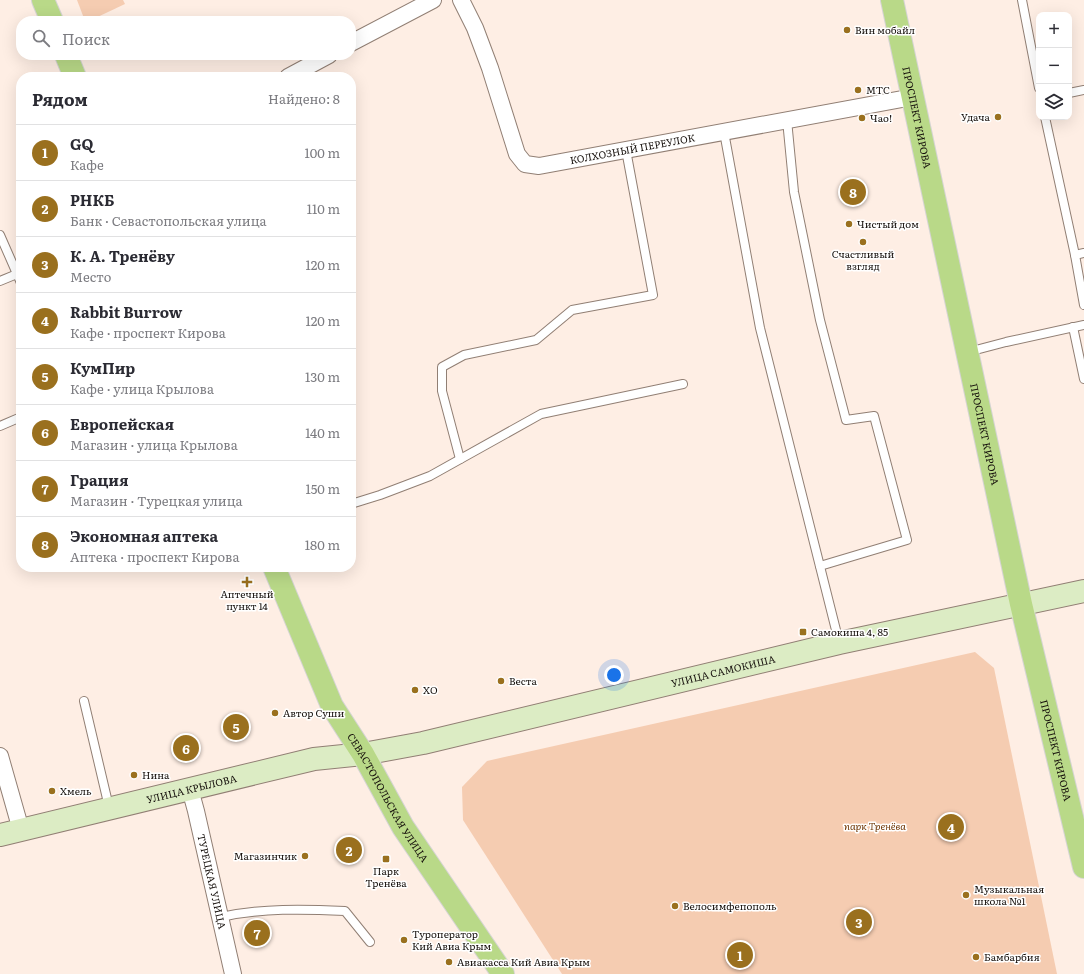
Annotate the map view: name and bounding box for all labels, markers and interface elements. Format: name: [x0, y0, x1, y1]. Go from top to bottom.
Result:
map controls: [1036, 12, 1072, 120]
button: +: [1036, 12, 1072, 48]
search box: [16, 16, 356, 60]
place label: Вин мобайл: [855, 22, 915, 37]
marker: Вин мобайл: [842, 25, 852, 35]
icon: search: [30, 27, 52, 49]
text: Поиск: [62, 27, 110, 50]
button: −: [1036, 48, 1072, 84]
street label: ПРОСПЕКТ КИРОВА: [899, 65, 936, 170]
place label: МТС: [866, 82, 890, 97]
button: layers: [1036, 84, 1072, 120]
marker: МТС: [853, 85, 863, 95]
text: Рядом: [32, 86, 88, 111]
text: Найдено: 8: [268, 89, 340, 108]
place label: Удача: [961, 109, 991, 124]
place label: Чао!: [870, 110, 892, 125]
marker: Удача: [993, 112, 1003, 122]
marker: Чао!: [857, 113, 867, 123]
street label: КОЛХОЗНЫЙ ПЕРЕУЛОК: [569, 129, 697, 167]
text: GQ: [70, 132, 93, 155]
text: 1: [42, 143, 48, 162]
text: 100 m: [304, 143, 340, 162]
text: Кафе: [70, 155, 104, 174]
pin: 8: [840, 177, 866, 207]
text: РНКБ: [70, 188, 114, 211]
text: 2: [42, 199, 48, 218]
text: 110 m: [307, 199, 340, 218]
text: Банк · Севастопольская улица: [70, 211, 267, 230]
place label: Чистый дом: [857, 216, 919, 231]
marker: Чистый дом: [844, 219, 854, 229]
marker: Счастливый взгляд: [858, 237, 868, 247]
text: К. А. Тренёву: [70, 244, 175, 267]
place label: Счастливый взгляд: [832, 246, 894, 273]
text: 3: [41, 255, 49, 274]
text: 120 m: [305, 255, 340, 274]
text: Место: [70, 267, 111, 286]
text: Rabbit Burrow: [70, 300, 182, 323]
text: 4: [41, 311, 49, 330]
text: 120 m: [305, 311, 340, 330]
text: Кафе · проспект Кирова: [70, 323, 226, 342]
text: КумПир: [70, 356, 135, 379]
text: 5: [41, 367, 49, 386]
text: 130 m: [305, 367, 340, 386]
text: Кафе · улица Крылова: [70, 379, 214, 398]
street label: ПРОСПЕКТ КИРОВА: [967, 382, 1004, 487]
text: Европейская: [70, 412, 174, 435]
text: 6: [41, 423, 49, 442]
text: 140 m: [305, 423, 340, 442]
text: Магазин · улица Крылова: [70, 435, 238, 454]
text: Грация: [70, 468, 129, 491]
text: 7: [41, 479, 49, 498]
text: 150 m: [305, 479, 340, 498]
text: Магазин · Турецкая улица: [70, 491, 243, 510]
text: Экономная аптека: [70, 524, 218, 547]
text: 8: [41, 535, 49, 554]
text: 180 m: [305, 535, 340, 554]
text: Аптека · проспект Кирова: [70, 547, 239, 566]
marker: Аптечный пункт 14: [242, 577, 252, 587]
place label: Аптечный пункт 14: [220, 586, 274, 613]
place label: Самокиша 4, 85: [811, 624, 888, 639]
marker: Самокиша 4, 85: [798, 627, 808, 637]
street label: УЛИЦА САМОКИША: [669, 650, 777, 690]
your location: [604, 665, 624, 685]
place label: Веста: [509, 673, 538, 688]
marker: Веста: [496, 676, 506, 686]
place label: ХО: [423, 682, 438, 697]
marker: ХО: [410, 685, 420, 695]
street label: ПРОСПЕКТ КИРОВА: [1037, 698, 1076, 803]
place label: Автор Суши: [283, 705, 345, 720]
marker: Автор Суши: [270, 708, 280, 718]
pin: 5: [223, 712, 249, 742]
street label: СЕВАСТОПОЛЬСКАЯ УЛИЦА: [344, 730, 433, 865]
pin: 6: [173, 733, 199, 763]
place label: Нина: [142, 767, 170, 782]
marker: Нина: [129, 770, 139, 780]
street label: УЛИЦА КРЫЛОВА: [145, 770, 239, 806]
place label: Хмель: [60, 783, 92, 798]
marker: Хмель: [47, 786, 57, 796]
pin: 4: [938, 812, 964, 842]
park label: парк Тренёва: [844, 818, 906, 833]
street label: ТУРЕЦКАЯ УЛИЦА: [194, 832, 231, 931]
pin: 2: [336, 835, 362, 865]
place label: Магазинчик: [234, 848, 297, 863]
marker: Магазинчик: [300, 851, 310, 861]
marker: Парк Тренёва: [381, 854, 391, 864]
place label: Парк Тренёва: [365, 863, 407, 890]
place label: Музыкальная школа №1: [974, 881, 1044, 908]
marker: Музыкальная школа №1: [961, 890, 971, 900]
place label: Велосимфепополь: [683, 898, 777, 913]
marker: Велосимфепополь: [670, 901, 680, 911]
pin: 3: [846, 907, 872, 937]
pin: 7: [244, 918, 270, 948]
place label: Туроператор Кий Авиа Крым: [412, 926, 492, 953]
marker: Туроператор Кий Авиа Крым: [399, 935, 409, 945]
pin: 1: [727, 940, 753, 970]
place label: Бамбарбия: [984, 949, 1040, 964]
marker: Бамбарбия: [971, 952, 981, 962]
place label: Авиакасса Кий Авиа Крым: [457, 954, 590, 969]
marker: Авиакасса Кий Авиа Крым: [444, 957, 454, 967]

